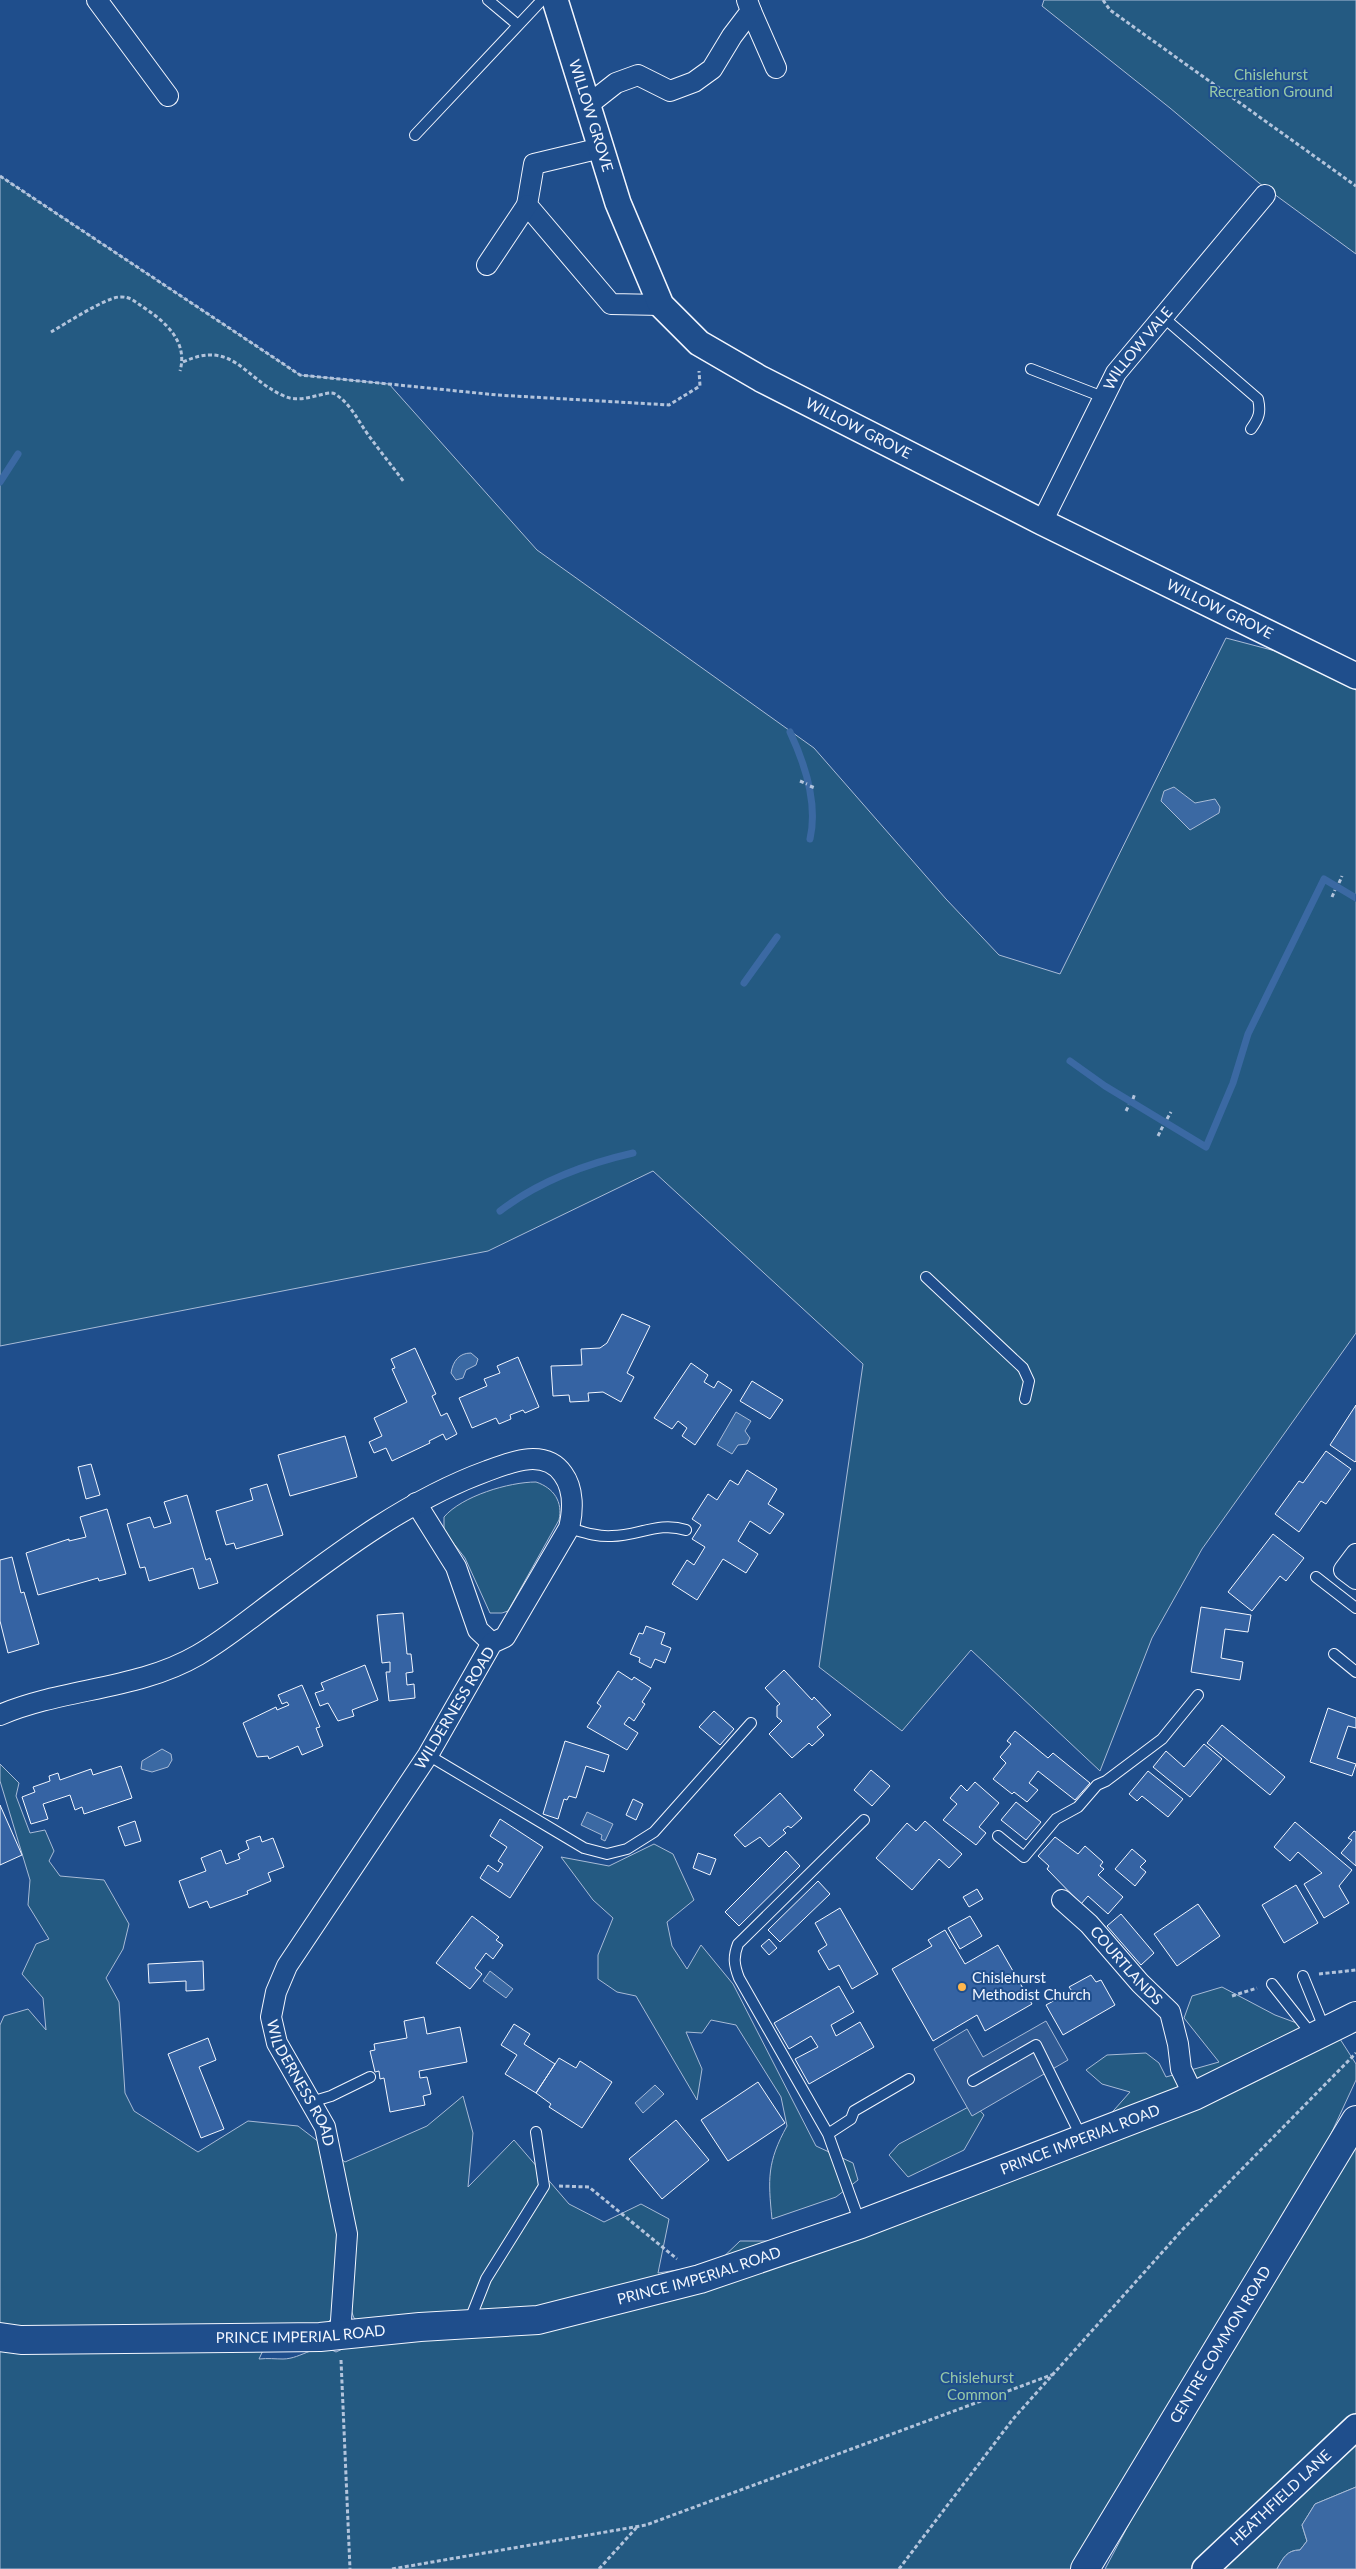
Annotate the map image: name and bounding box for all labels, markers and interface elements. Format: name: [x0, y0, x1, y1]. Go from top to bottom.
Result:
street label: WILLOW GROVE: [566, 57, 618, 174]
park label: Chislehurst Recreation Ground: [1209, 65, 1333, 100]
street label: WILLOW VALE: [1099, 303, 1176, 393]
street label: WILLOW GROVE: [803, 393, 915, 462]
street label: WILLOW GROVE: [1164, 575, 1277, 642]
street label: WILDERNESS ROAD: [410, 1643, 498, 1772]
street label: COURTLANDS: [1087, 1922, 1167, 2008]
place label: Chislehurst Methodist Church: [972, 1968, 1091, 2003]
marker: Chislehurst Methodist Church: [956, 1981, 968, 1993]
street label: WILDERNESS ROAD: [264, 2018, 339, 2147]
street label: PRINCE IMPERIAL ROAD: [997, 2100, 1162, 2178]
street label: PRINCE IMPERIAL ROAD: [615, 2242, 783, 2308]
street label: CENTRE COMMON ROAD: [1165, 2262, 1274, 2426]
street label: PRINCE IMPERIAL ROAD: [216, 2321, 386, 2346]
park label: Chislehurst Common: [940, 2368, 1015, 2403]
street label: HEATHFIELD LANE: [1226, 2445, 1334, 2549]

